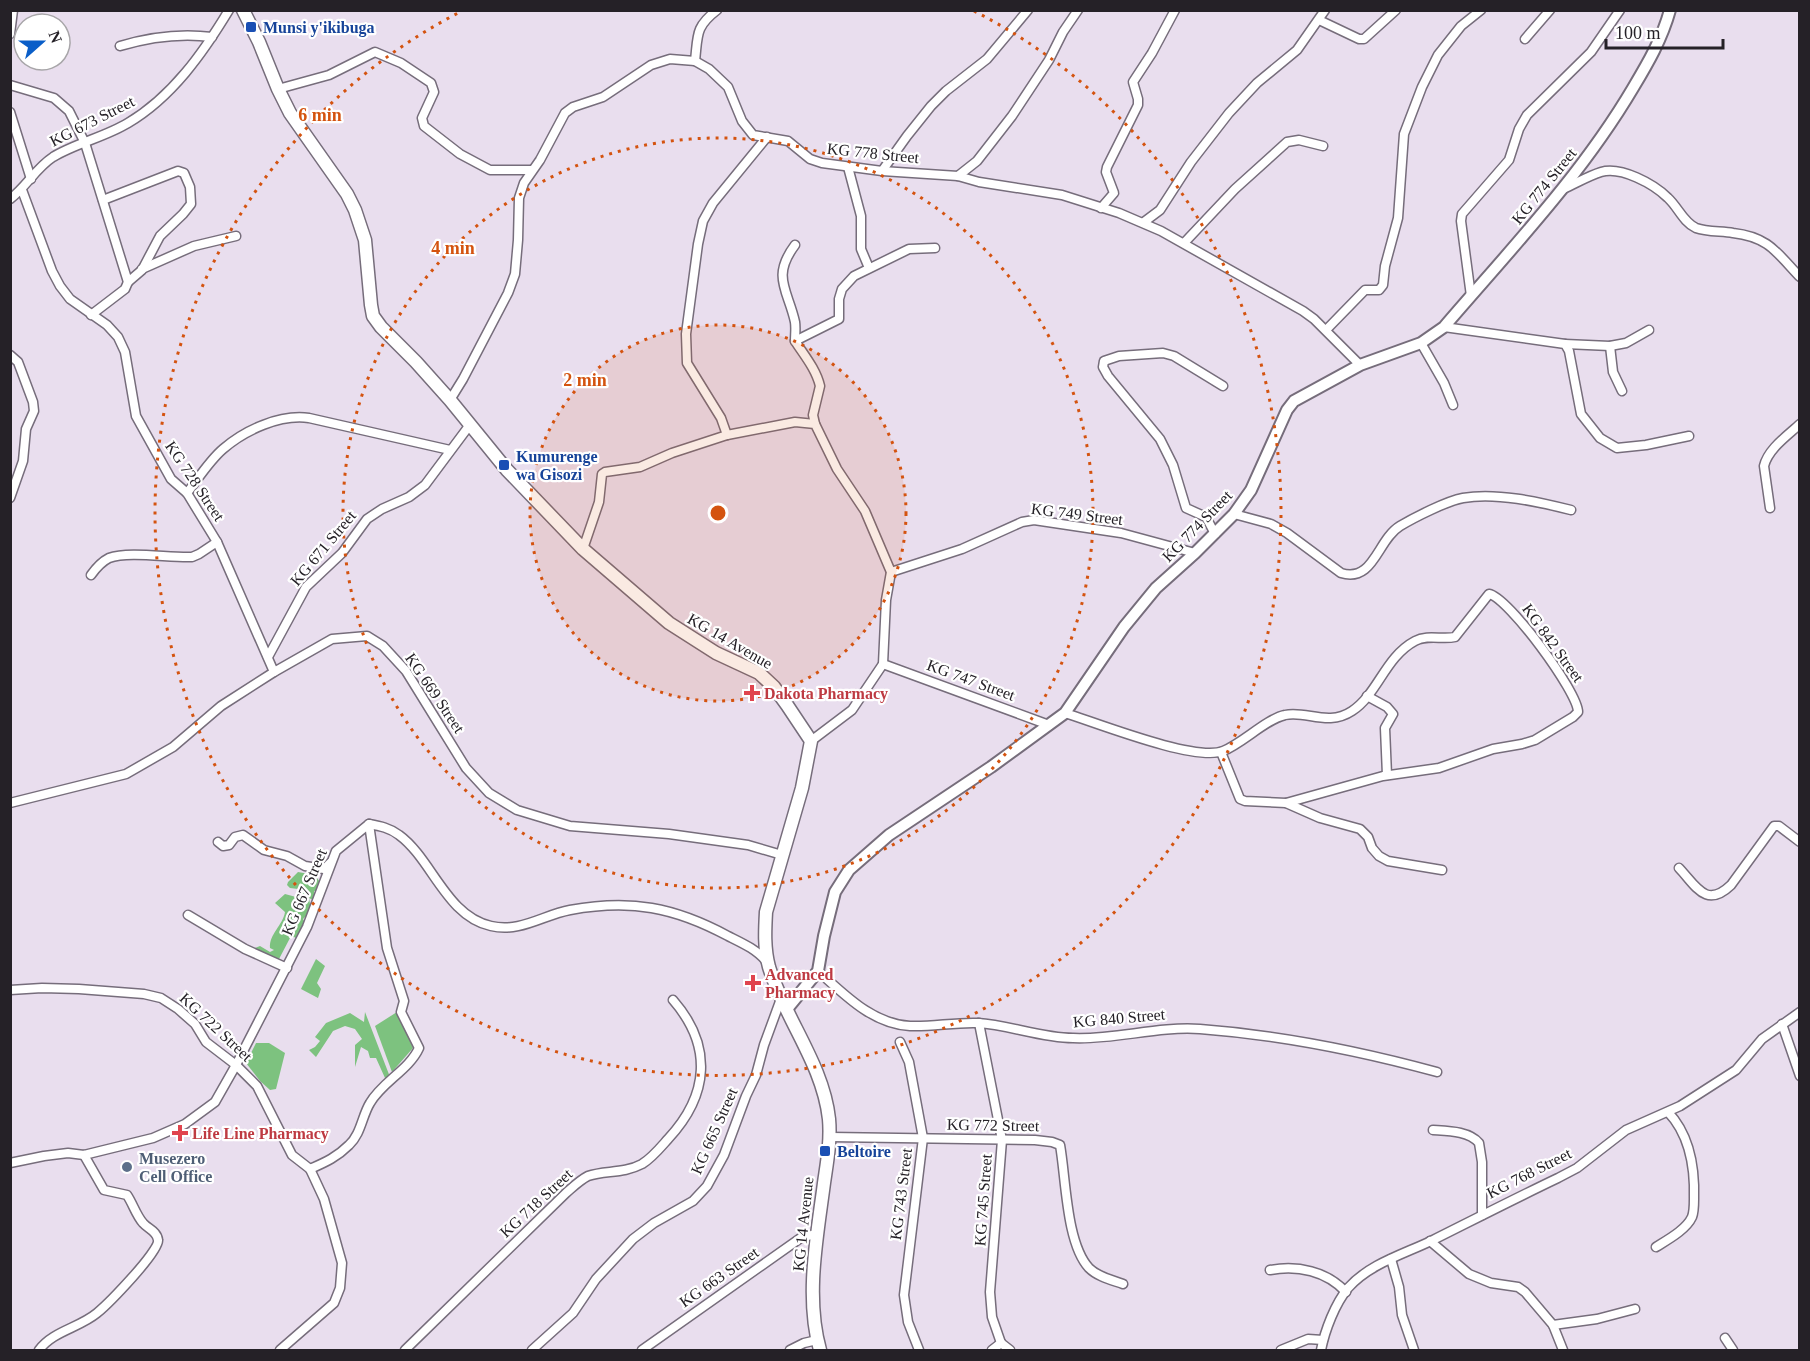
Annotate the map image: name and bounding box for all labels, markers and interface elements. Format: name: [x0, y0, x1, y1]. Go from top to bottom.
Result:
north arrow: [12, 12, 72, 72]
scale bar: [1606, 12, 1723, 50]
place label: Munsi y'ikibuga: [263, 19, 375, 37]
marker: Munsi y'ikibuga: [244, 20, 258, 34]
text: 100 m: [1615, 23, 1661, 43]
text: N: [46, 28, 66, 46]
street label: KG 673 Street: [47, 92, 138, 150]
text: 6 min: [298, 105, 342, 125]
street label: KG 778 Street: [826, 140, 920, 166]
street label: KG 774 Street: [1508, 144, 1580, 227]
text: 4 min: [431, 238, 475, 258]
text: 2 min: [563, 370, 607, 390]
street label: KG 728 Street: [162, 438, 228, 525]
place label: Kumurenge wa Gisozi: [516, 448, 597, 483]
marker: Kumurenge wa Gisozi: [497, 458, 511, 472]
street label: KG 774 Street: [1159, 486, 1236, 565]
street label: KG 749 Street: [1030, 500, 1124, 528]
centre of rings: [708, 503, 728, 523]
street label: KG 671 Street: [287, 507, 360, 589]
street label: KG 842 Street: [1519, 601, 1587, 686]
street label: KG 14 Avenue: [685, 610, 775, 672]
street label: KG 669 Street: [402, 650, 468, 737]
street label: KG 747 Street: [925, 656, 1018, 704]
place label: Dakota Pharmacy: [764, 685, 888, 703]
marker: Dakota Pharmacy: [745, 686, 759, 700]
street label: KG 667 Street: [278, 846, 330, 938]
place label: Advanced Pharmacy: [765, 966, 835, 1002]
marker: Advanced Pharmacy: [746, 976, 760, 990]
street label: KG 722 Street: [176, 989, 256, 1065]
street label: KG 840 Street: [1072, 1005, 1166, 1030]
street label: KG 665 Street: [687, 1085, 741, 1177]
street label: KG 772 Street: [947, 1116, 1040, 1134]
place label: Life Line Pharmacy: [192, 1125, 329, 1143]
marker: Life Line Pharmacy: [173, 1126, 187, 1140]
place label: Beltoire: [837, 1143, 891, 1160]
marker: Beltoire: [818, 1144, 832, 1158]
street label: KG 768 Street: [1484, 1144, 1575, 1202]
street label: KG 743 Street: [887, 1147, 915, 1241]
place label: Musezero Cell Office: [139, 1150, 212, 1185]
street label: KG 745 Street: [971, 1153, 995, 1247]
marker: Musezero Cell Office: [120, 1160, 134, 1174]
street label: KG 718 Street: [496, 1165, 576, 1241]
street label: KG 14 Avenue: [790, 1176, 816, 1272]
street label: KG 663 Street: [676, 1243, 762, 1310]

